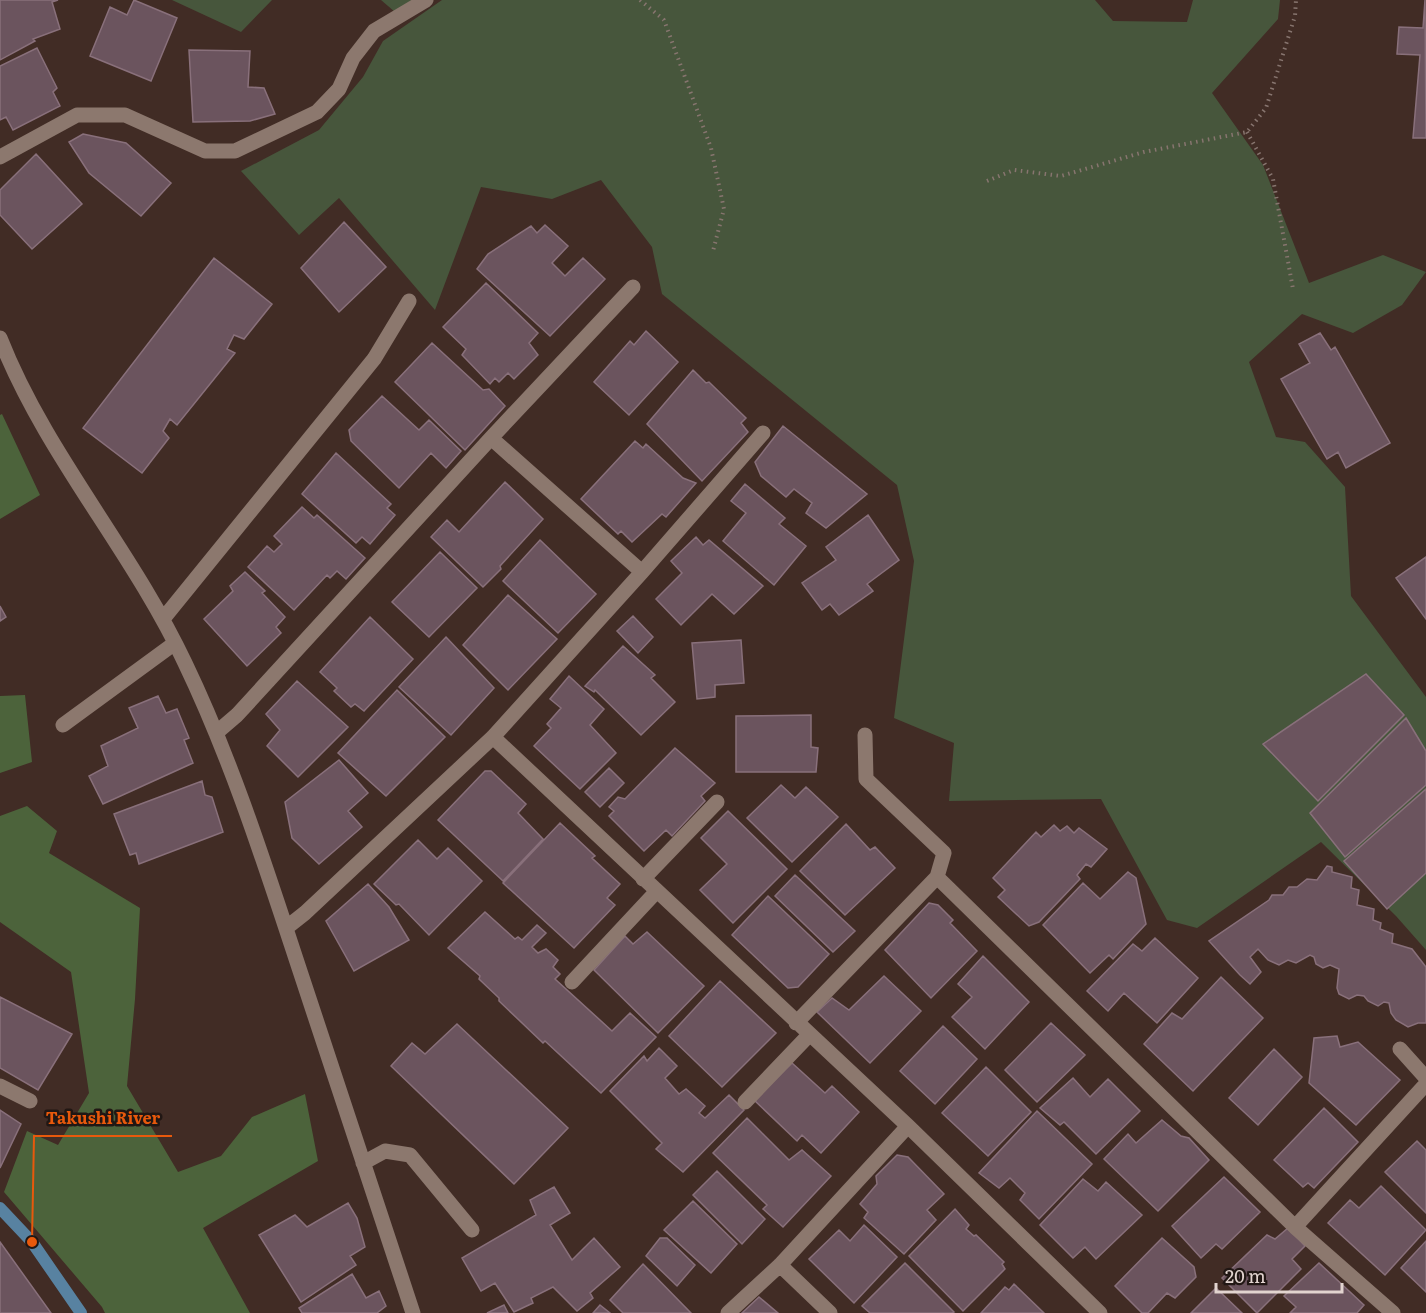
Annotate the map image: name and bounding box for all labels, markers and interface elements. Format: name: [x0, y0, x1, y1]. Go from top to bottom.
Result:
callout: Takushi River: [34, 1102, 172, 1136]
text: Takushi River: [46, 1105, 160, 1129]
scale bar: [1216, 1256, 1342, 1294]
text: 20 m: [1225, 1262, 1266, 1289]

